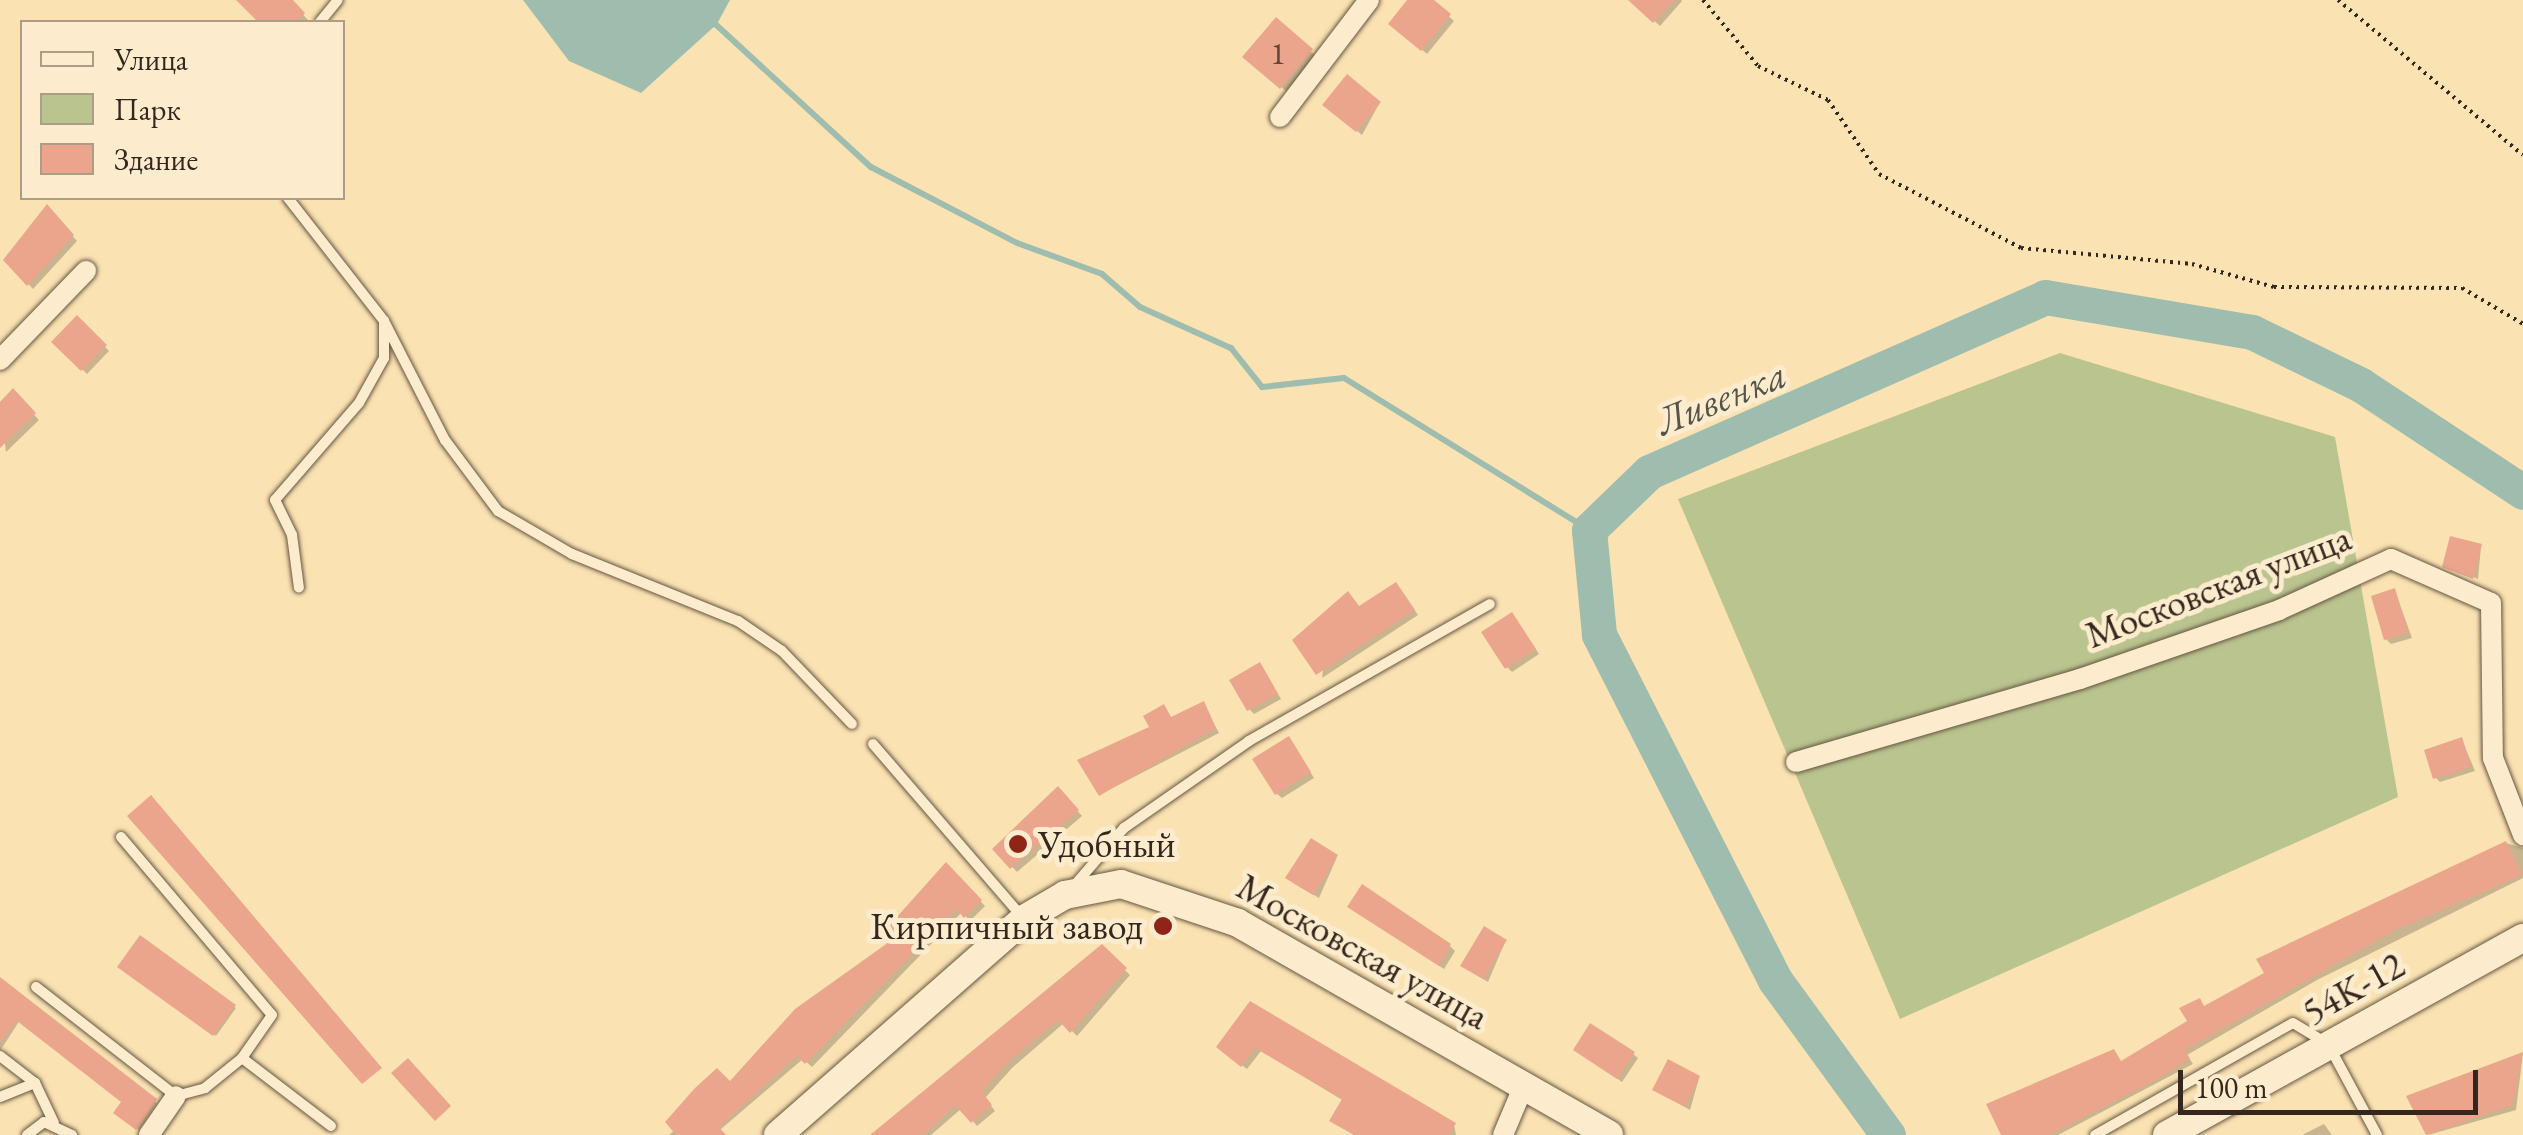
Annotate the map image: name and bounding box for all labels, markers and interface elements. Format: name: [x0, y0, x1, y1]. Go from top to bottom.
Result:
legend: [20, 20, 345, 200]
house number: 1: [1270, 34, 1286, 72]
text: Улица: [114, 40, 188, 79]
text: Парк: [114, 90, 181, 129]
text: Здание: [114, 140, 198, 179]
water label: Ливенка: [1649, 349, 1793, 445]
street label: Московская улица: [2079, 514, 2357, 658]
place label: Удобный: [1038, 821, 1176, 867]
marker: Удобный: [1007, 833, 1029, 855]
street label: Московская улица: [1229, 863, 1497, 1039]
place label: Кирпичный завод: [870, 903, 1143, 949]
marker: Кирпичный завод: [1152, 915, 1174, 937]
street label: 54K-12: [2294, 942, 2412, 1034]
scale bar: [2183, 1050, 2483, 1112]
text: 100 m: [2195, 1068, 2268, 1107]

